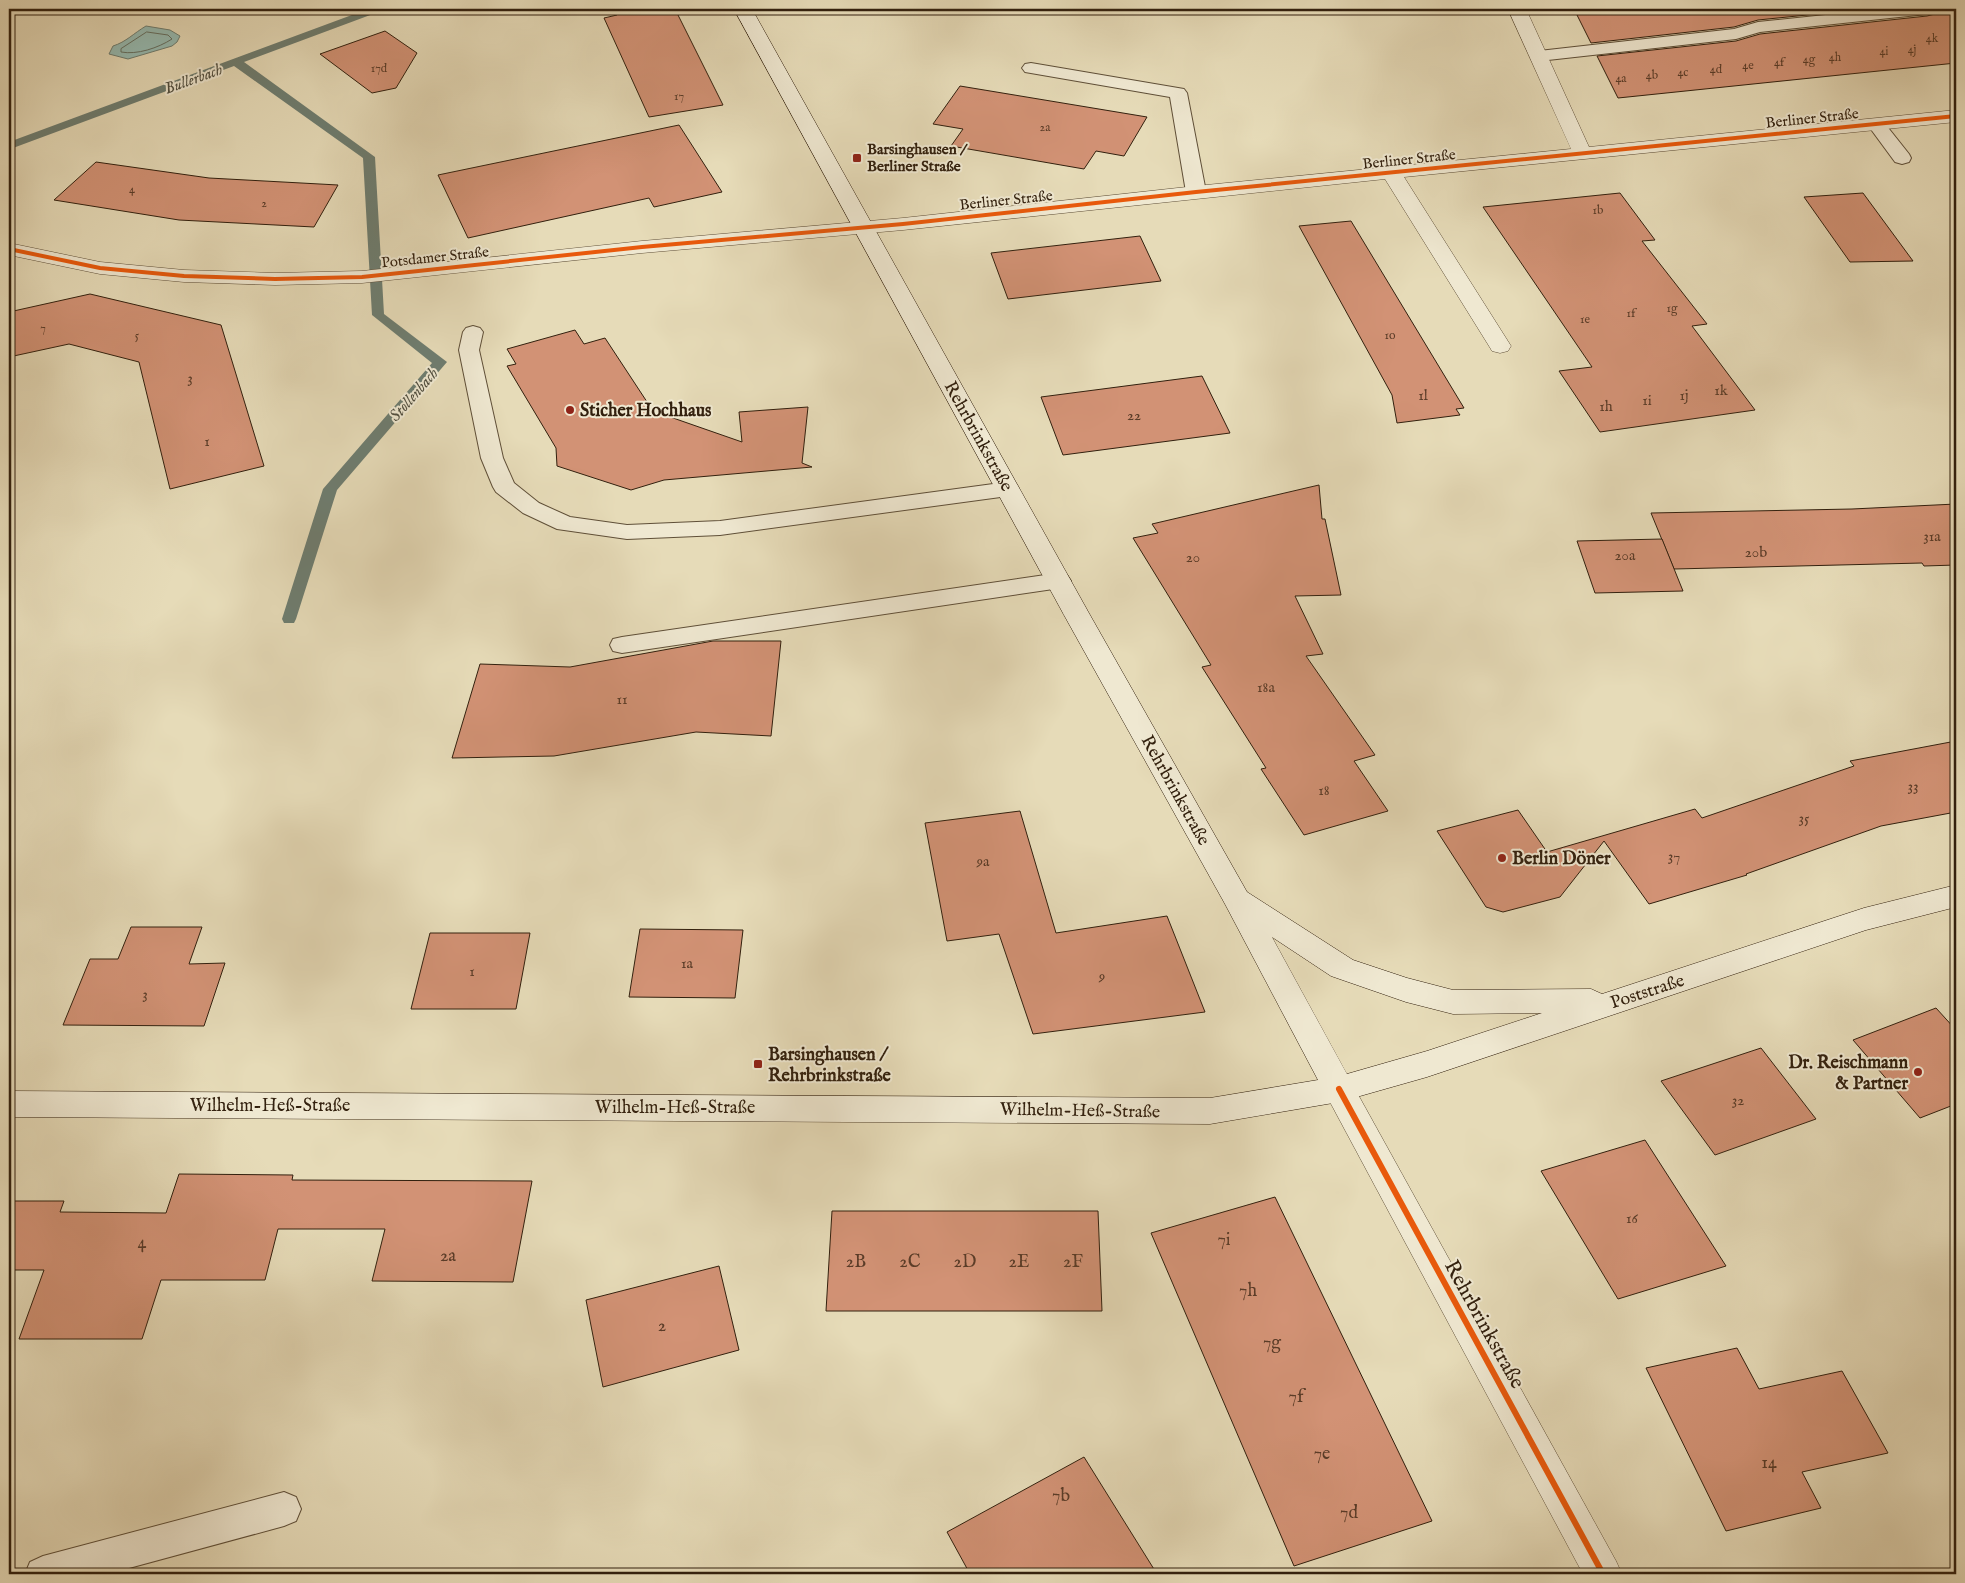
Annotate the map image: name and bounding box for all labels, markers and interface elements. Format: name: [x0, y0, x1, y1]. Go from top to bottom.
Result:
house number: 4k: [1926, 31, 1939, 46]
house number: 4j: [1908, 42, 1917, 57]
house number: 4i: [1879, 44, 1889, 59]
house number: 4h: [1829, 50, 1842, 65]
house number: 4g: [1803, 52, 1816, 67]
house number: 4f: [1774, 55, 1787, 70]
house number: 4e: [1742, 58, 1754, 73]
water label: Bullerbach: [162, 60, 226, 100]
house number: 17d: [371, 61, 388, 76]
house number: 4d: [1710, 62, 1723, 77]
house number: 4c: [1677, 65, 1689, 80]
house number: 4b: [1646, 68, 1658, 83]
house number: 4a: [1615, 71, 1627, 86]
house number: 17: [674, 89, 684, 104]
street label: Berliner Straße: [1765, 104, 1860, 133]
house number: 2a: [1040, 120, 1051, 135]
place label: Barsinghausen / Berliner Straße: [867, 140, 968, 176]
street label: Berliner Straße: [1362, 145, 1457, 174]
marker: Barsinghausen / Berliner Straße: [851, 152, 863, 164]
house number: 4: [129, 182, 135, 197]
street label: Berliner Straße: [959, 186, 1054, 215]
house number: 2: [261, 196, 267, 211]
house number: 1b: [1593, 203, 1603, 218]
street label: Potsdamer Straße: [380, 242, 490, 273]
house number: 1g: [1667, 301, 1678, 316]
house number: 1f: [1627, 306, 1638, 321]
house number: 1e: [1580, 312, 1590, 327]
house number: 7: [40, 321, 46, 336]
house number: 5: [135, 328, 140, 343]
house number: 1o: [1385, 328, 1396, 343]
water label: Stollenbach: [386, 364, 443, 426]
house number: 3: [187, 369, 193, 388]
street label: Rehrbrinkstraße: [938, 377, 1017, 496]
house number: 1k: [1714, 381, 1729, 400]
house number: 1l: [1418, 386, 1429, 405]
house number: 1j: [1679, 386, 1689, 405]
house number: 1i: [1642, 391, 1652, 410]
house number: 1h: [1599, 397, 1613, 416]
place label: Sticher Hochhaus: [580, 400, 712, 423]
marker: Sticher Hochhaus: [564, 404, 576, 416]
house number: 22: [1127, 406, 1141, 425]
house number: 1: [204, 432, 210, 451]
house number: 31a: [1923, 527, 1941, 546]
house number: 20b: [1745, 543, 1767, 562]
house number: 20a: [1615, 546, 1636, 565]
house number: 20: [1186, 548, 1200, 567]
house number: 18a: [1257, 678, 1275, 697]
house number: 11: [616, 690, 628, 709]
street label: Rehrbrinkstraße: [1135, 731, 1214, 850]
house number: 33: [1907, 777, 1919, 796]
house number: 18: [1318, 781, 1330, 800]
house number: 35: [1798, 809, 1810, 828]
house number: 37: [1668, 847, 1680, 866]
place label: Berlin Döner: [1512, 848, 1611, 871]
house number: 9a: [975, 852, 990, 871]
marker: Berlin Döner: [1496, 852, 1508, 864]
house number: 1a: [681, 954, 694, 973]
house number: 1: [469, 962, 475, 981]
house number: 9: [1098, 967, 1105, 986]
street label: Poststraße: [1607, 970, 1687, 1015]
house number: 3: [142, 985, 148, 1004]
place label: Barsinghausen / Rehrbrinkstraße: [768, 1044, 891, 1088]
place label: Dr. Reischmann & Partner: [1788, 1052, 1908, 1096]
marker: Barsinghausen / Rehrbrinkstraße: [752, 1058, 764, 1070]
marker: Dr. Reischmann & Partner: [1912, 1066, 1924, 1078]
house number: 32: [1732, 1091, 1744, 1110]
street label: Wilhelm-Heß-Straße: [190, 1095, 350, 1118]
street label: Wilhelm-Heß-Straße: [595, 1097, 755, 1120]
street label: Wilhelm-Heß-Straße: [1000, 1099, 1160, 1124]
house number: 16: [1626, 1209, 1639, 1228]
house number: 7i: [1217, 1229, 1231, 1252]
house number: 4: [138, 1232, 147, 1255]
house number: 2a: [440, 1245, 456, 1268]
house number: 2B: [846, 1251, 866, 1274]
house number: 2C: [899, 1251, 921, 1274]
house number: 2D: [954, 1251, 976, 1274]
house number: 2E: [1009, 1251, 1029, 1274]
house number: 2F: [1063, 1251, 1084, 1274]
street label: Rehrbrinkstraße: [1437, 1256, 1530, 1394]
house number: 7h: [1239, 1280, 1257, 1303]
house number: 2: [658, 1315, 666, 1338]
house number: 7g: [1263, 1332, 1281, 1355]
house number: 7f: [1289, 1386, 1307, 1409]
house number: 7e: [1314, 1443, 1330, 1466]
house number: 14: [1761, 1452, 1777, 1475]
house number: 7b: [1052, 1485, 1070, 1508]
house number: 7d: [1340, 1502, 1358, 1525]

